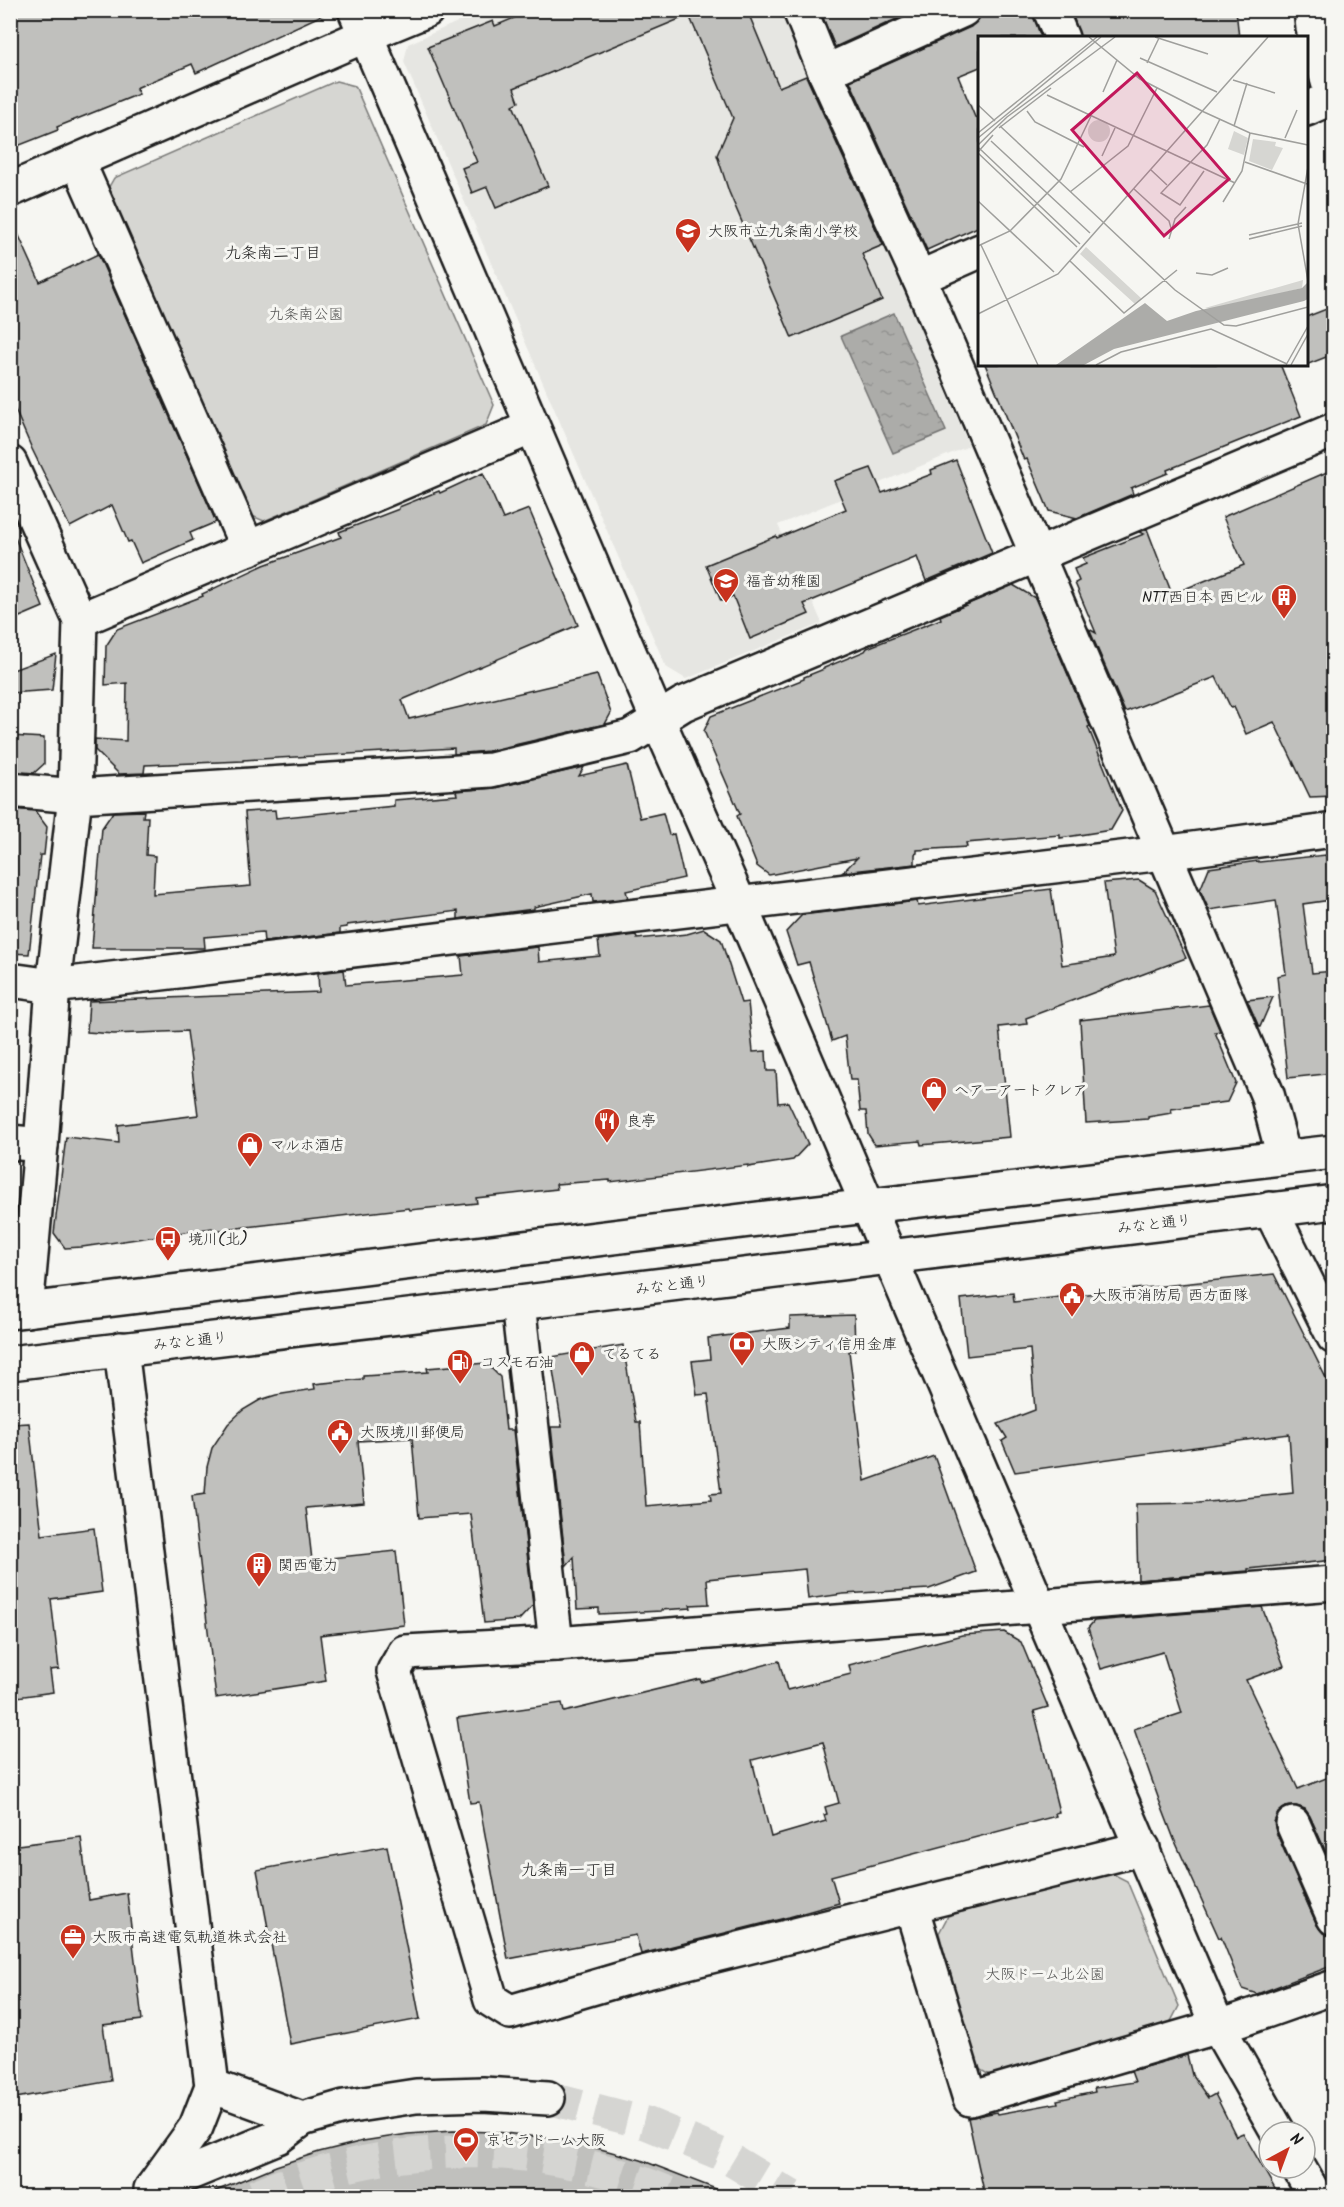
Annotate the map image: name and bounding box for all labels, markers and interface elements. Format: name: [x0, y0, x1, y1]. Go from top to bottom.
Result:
inset map: [978, 36, 1308, 366]
school or university icon: 大阪市立九条南小学校: [673, 216, 703, 254]
place label: 大阪市立九条南小学校: [708, 220, 858, 244]
district label: 九条南二丁目: [225, 241, 321, 266]
park label: 九条南公園: [268, 303, 344, 327]
school or university icon: 福音幼稚園: [711, 566, 741, 604]
place label: 福音幼稚園: [746, 570, 821, 594]
building icon: NTT西日本 西ビル: [1269, 582, 1299, 620]
place label: NTT西日本 西ビル: [1142, 586, 1264, 610]
shop icon: ヘアーアートクレア: [919, 1075, 949, 1113]
place label: ヘアーアートクレア: [954, 1079, 1088, 1103]
restaurant icon: 良亭: [592, 1106, 622, 1144]
place label: 良亭: [626, 1110, 656, 1134]
shop icon: マルホ酒店: [235, 1130, 265, 1168]
place label: マルホ酒店: [270, 1134, 345, 1158]
street label: みなと通り: [1115, 1209, 1193, 1241]
bus stop icon: 境川(北): [153, 1224, 183, 1262]
place label: 境川(北): [188, 1228, 248, 1252]
street label: みなと通り: [633, 1270, 711, 1302]
public building icon: 大阪市消防局 西方面隊: [1057, 1280, 1087, 1318]
place label: 大阪市消防局 西方面隊: [1092, 1284, 1248, 1308]
street label: みなと通り: [152, 1326, 229, 1358]
bank icon: 大阪シティ信用金庫: [727, 1329, 757, 1367]
place label: 大阪シティ信用金庫: [762, 1333, 897, 1357]
shop icon: てるてる: [567, 1339, 597, 1377]
place label: てるてる: [602, 1343, 661, 1367]
fuel station icon: コスモ石油: [445, 1347, 475, 1385]
place label: コスモ石油: [480, 1351, 554, 1375]
public building icon: 大阪境川郵便局: [325, 1417, 355, 1455]
place label: 大阪境川郵便局: [360, 1421, 465, 1445]
building icon: 関西電力: [244, 1550, 274, 1588]
place label: 関西電力: [278, 1554, 338, 1578]
district label: 九条南一丁目: [521, 1858, 617, 1883]
office icon: 大阪市高速電気軌道株式会社: [58, 1922, 88, 1960]
place label: 大阪市高速電気軌道株式会社: [92, 1926, 287, 1950]
park label: 大阪ドーム北公園: [985, 1963, 1105, 1987]
north arrow: [1257, 2120, 1317, 2180]
sports icon: 京セラドーム大阪: [451, 2125, 481, 2163]
text: N: [1284, 2127, 1308, 2153]
place label: 京セラドーム大阪: [486, 2129, 605, 2153]

